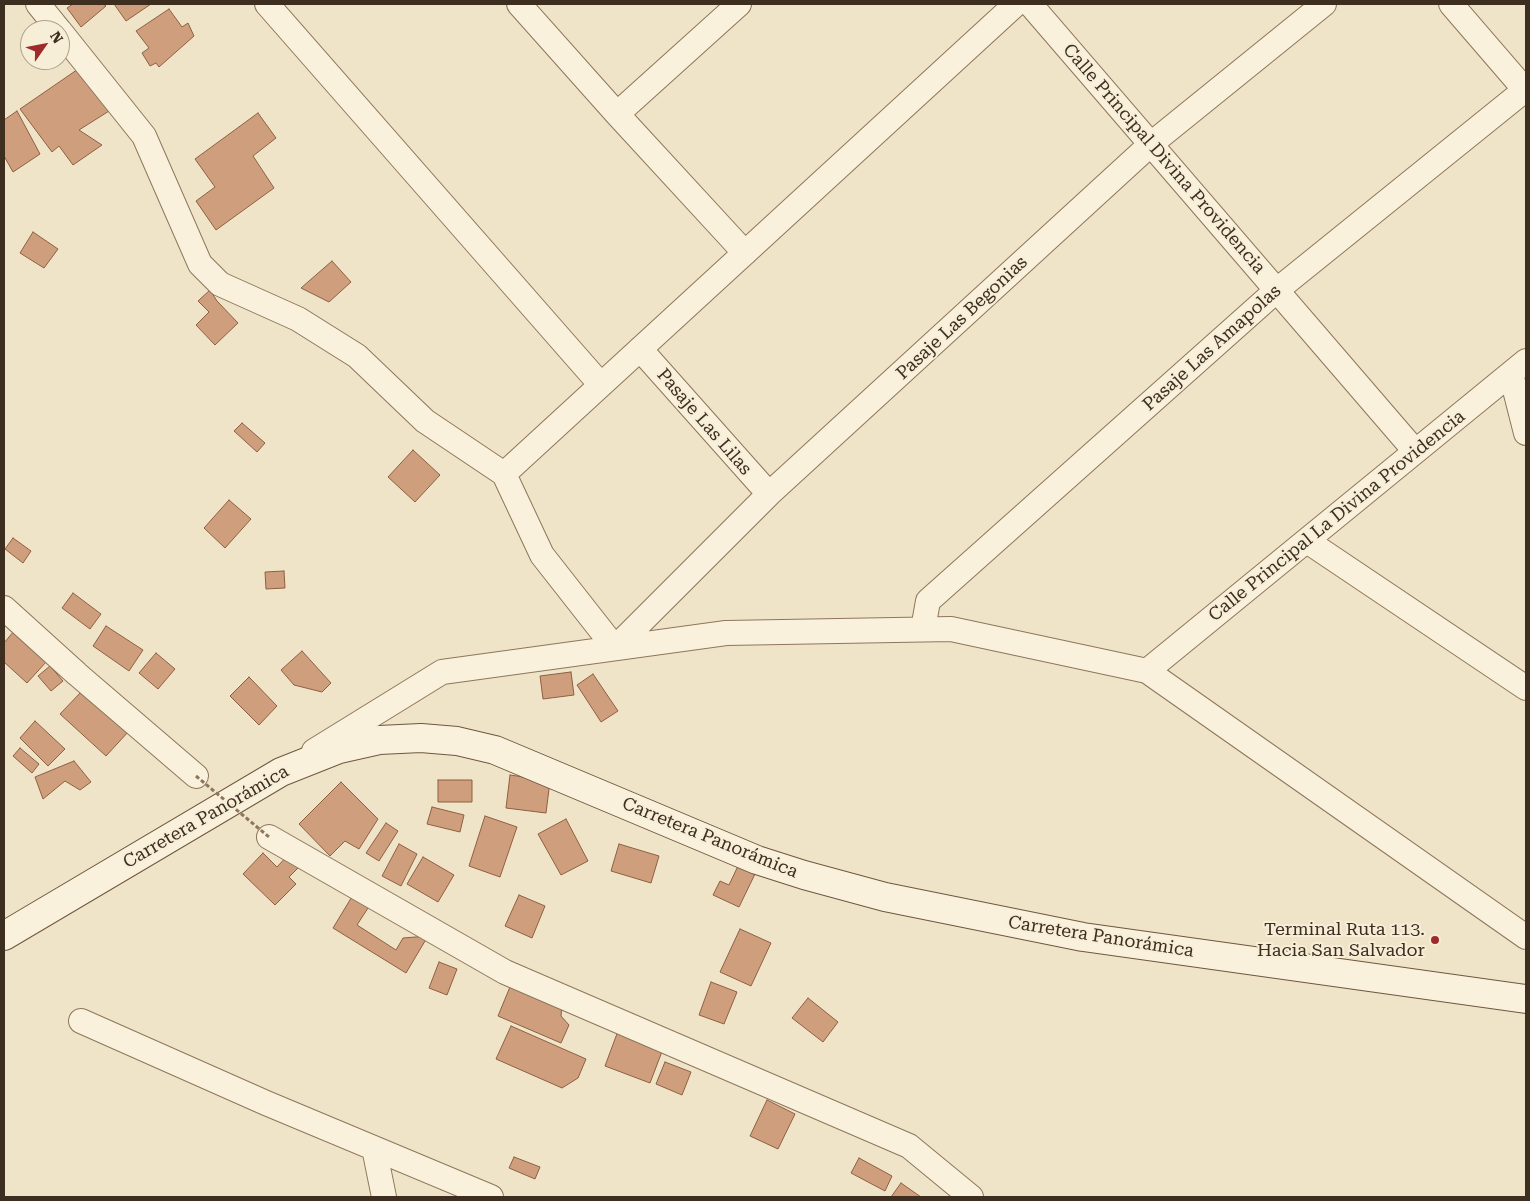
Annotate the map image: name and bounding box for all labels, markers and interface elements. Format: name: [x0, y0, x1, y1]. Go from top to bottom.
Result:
north arrow: [20, 20, 70, 70]
text: N: [47, 28, 66, 46]
street label: Calle Principal Divina Providencia: [1058, 40, 1270, 278]
street label: Pasaje Las Begonias: [892, 252, 1032, 384]
street label: Pasaje Las Amapolas: [1138, 280, 1286, 416]
street label: Pasaje Las Lilas: [652, 364, 756, 480]
street label: Calle Principal La Divina Providencia: [1204, 406, 1470, 626]
street label: Carretera Panorámica: [119, 761, 293, 873]
street label: Carretera Panorámica: [619, 793, 801, 883]
street label: Carretera Panorámica: [1007, 912, 1195, 962]
place label: Terminal Ruta 113. Hacia San Salvador: [1257, 919, 1425, 962]
marker: Terminal Ruta 113. Hacia San Salvador: [1429, 934, 1441, 946]

